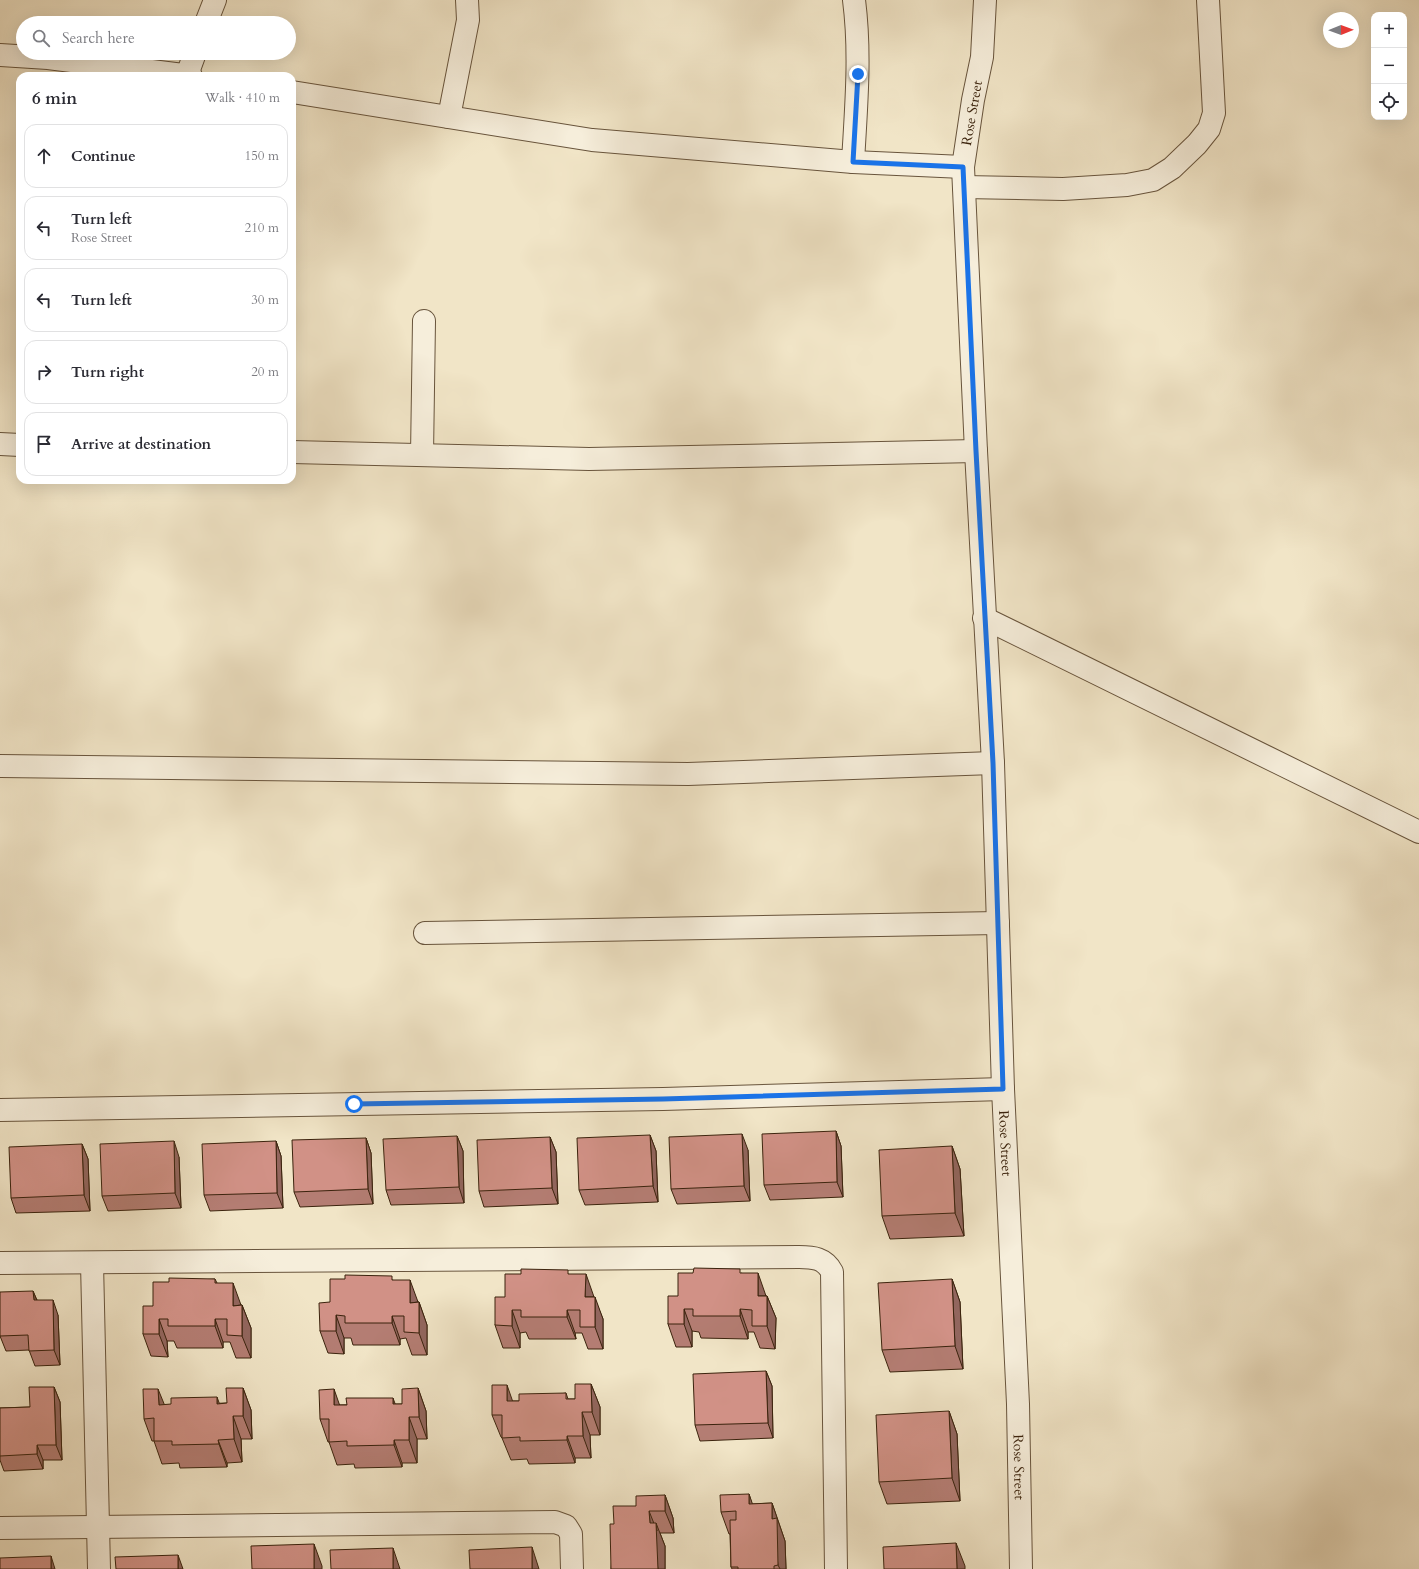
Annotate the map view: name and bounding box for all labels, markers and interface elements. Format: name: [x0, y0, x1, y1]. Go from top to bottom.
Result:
north arrow: [1323, 12, 1359, 48]
map controls: [1371, 12, 1407, 120]
button: +: [1371, 12, 1407, 48]
search box: [16, 16, 296, 60]
icon: search: [30, 27, 52, 49]
text: Search here: [62, 28, 135, 48]
button: −: [1371, 48, 1407, 84]
route end: [849, 65, 867, 83]
street label: Rose Street: [957, 78, 987, 147]
button: locate: [1371, 84, 1407, 120]
text: 6 min: [32, 87, 77, 110]
text: Walk · 410 m: [205, 89, 280, 107]
icon: ahead: [33, 145, 55, 167]
text: Continue: [71, 146, 136, 166]
text: 150 m: [245, 147, 279, 165]
text: Turn left: [71, 209, 132, 229]
icon: left: [33, 217, 55, 239]
text: 210 m: [245, 219, 279, 237]
text: Rose Street: [71, 229, 132, 247]
icon: left: [33, 289, 55, 311]
text: Turn left: [71, 290, 132, 310]
text: 30 m: [251, 291, 279, 309]
icon: right: [33, 361, 55, 383]
text: Turn right: [71, 362, 144, 382]
text: 20 m: [251, 363, 279, 381]
icon: arrive: [33, 433, 55, 455]
text: Arrive at destination: [71, 434, 211, 454]
route start: [345, 1095, 363, 1113]
street label: Rose Street: [995, 1110, 1017, 1177]
street label: Rose Street: [1009, 1434, 1029, 1501]

